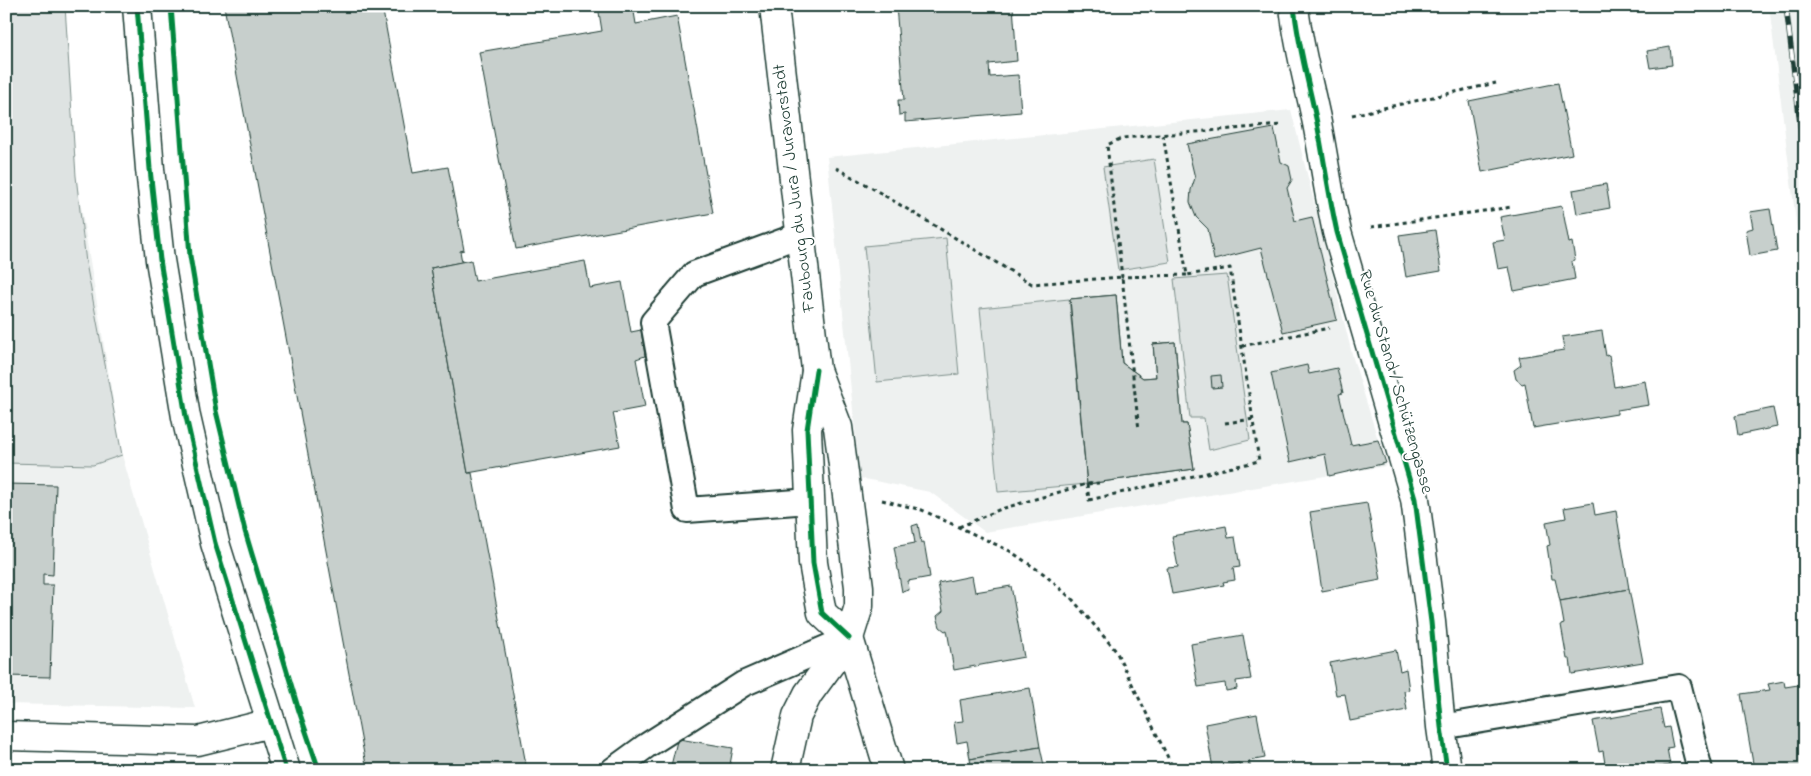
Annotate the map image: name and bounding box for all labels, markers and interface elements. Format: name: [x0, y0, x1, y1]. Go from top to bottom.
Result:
street label: Faubourg du Jura / Juravorstadt: [767, 62, 824, 315]
street label: Rue du Stand / Schützengasse: [1350, 267, 1440, 498]

